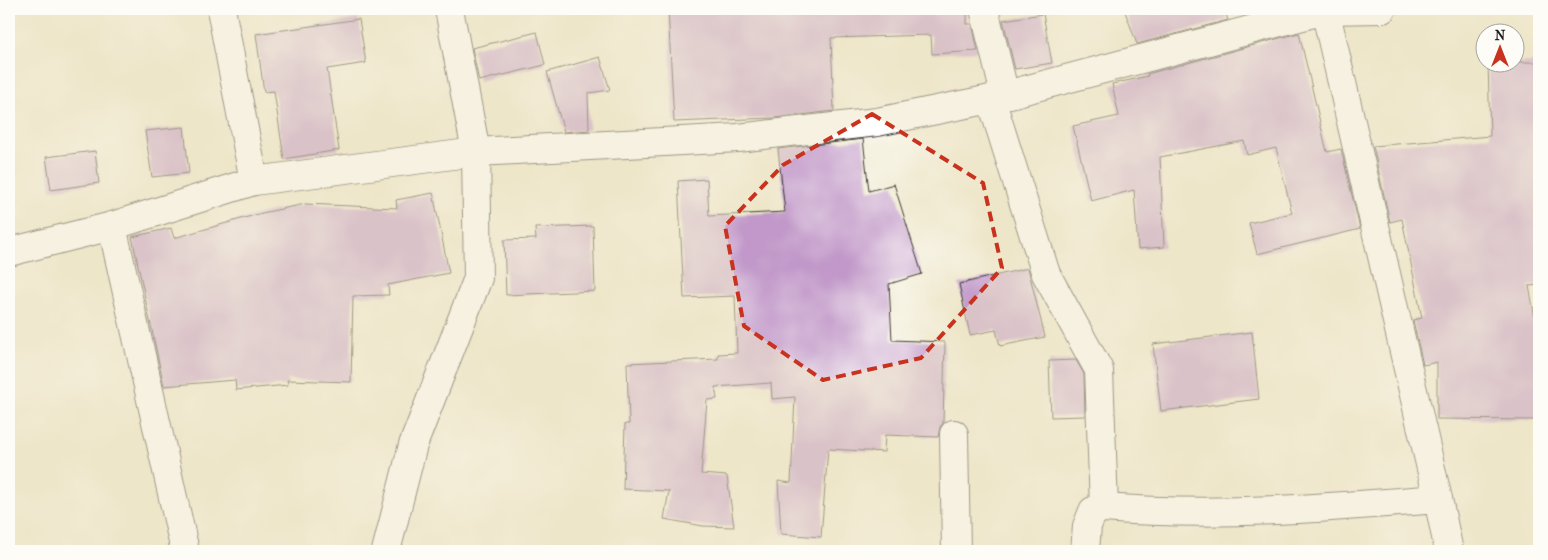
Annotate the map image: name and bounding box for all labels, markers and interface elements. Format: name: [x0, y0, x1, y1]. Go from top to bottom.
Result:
north arrow: [1476, 22, 1526, 72]
text: N: [1495, 27, 1506, 44]

